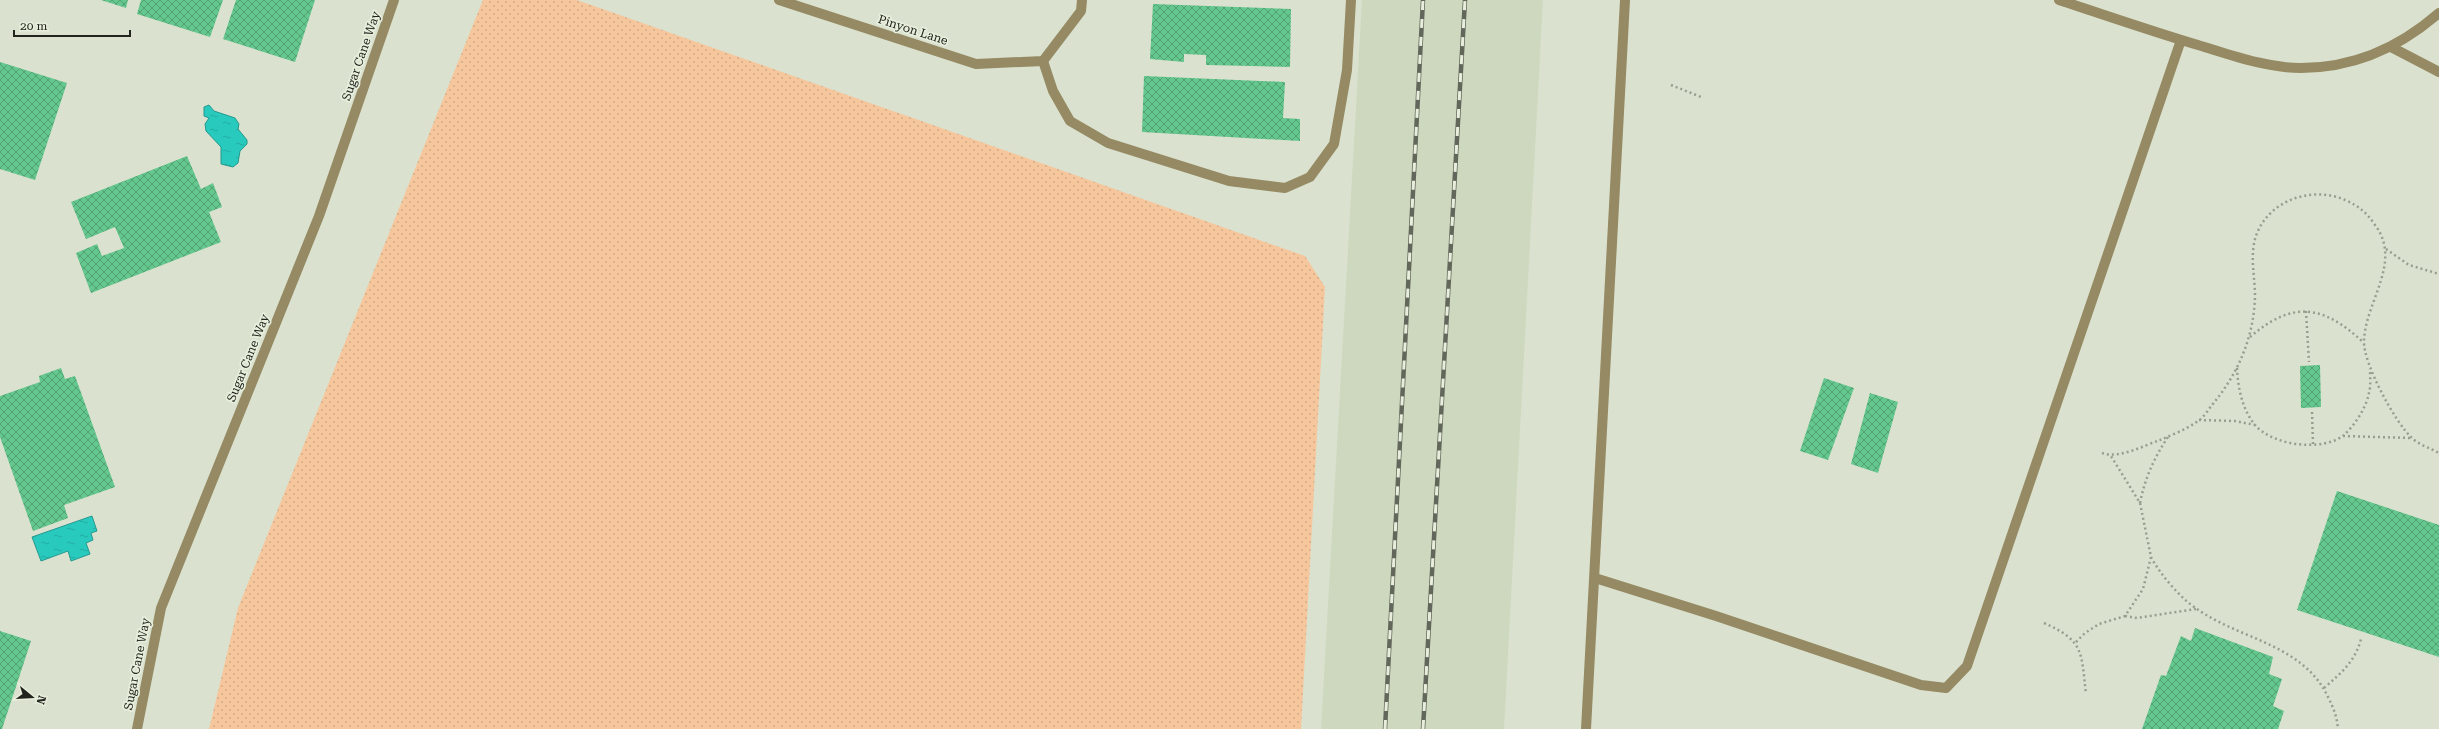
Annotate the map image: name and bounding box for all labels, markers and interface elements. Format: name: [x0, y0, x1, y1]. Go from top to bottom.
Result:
street label: Sugar Cane Way: [339, 9, 383, 102]
scale bar: [14, 12, 130, 38]
street label: Pinyon Lane: [876, 12, 950, 48]
text: 20 m: [20, 19, 47, 33]
street label: Sugar Cane Way: [224, 311, 272, 404]
street label: Sugar Cane Way: [121, 616, 153, 711]
north arrow: [12, 677, 52, 717]
text: N: [33, 694, 49, 706]

